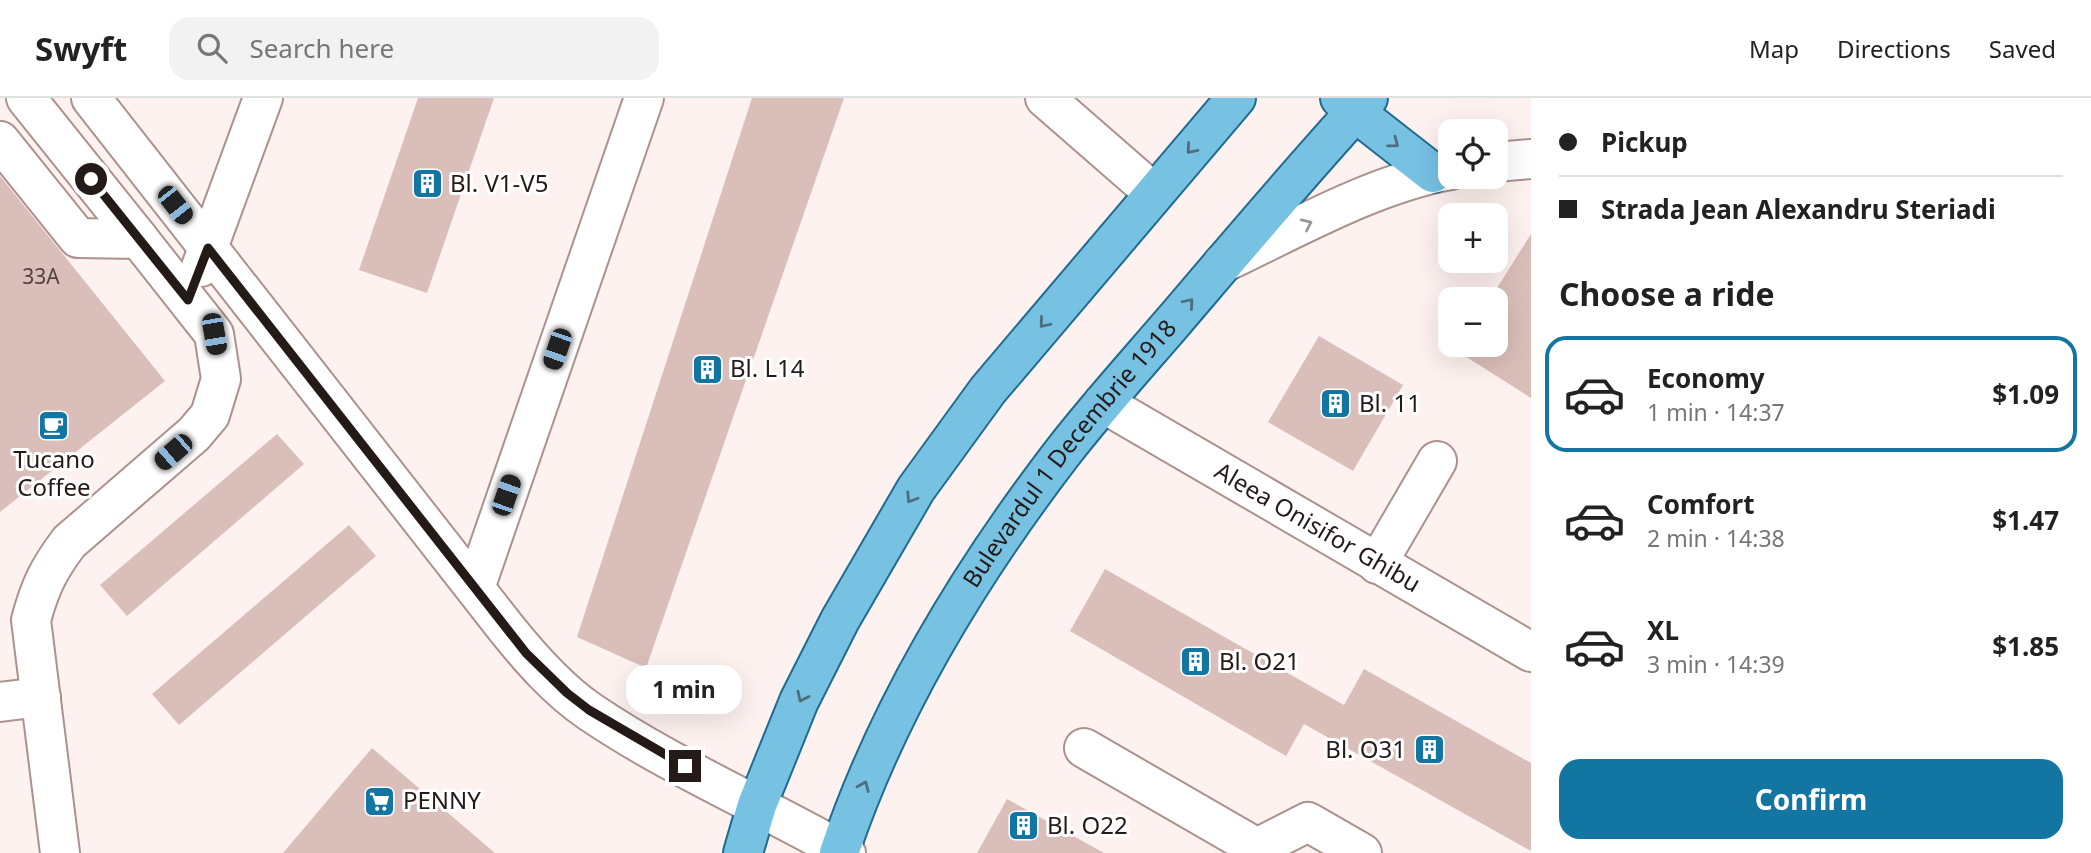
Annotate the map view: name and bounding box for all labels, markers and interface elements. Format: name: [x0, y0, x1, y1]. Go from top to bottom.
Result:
search box: [169, 17, 659, 80]
text: Swyft: [35, 26, 127, 71]
icon: search: [193, 29, 231, 67]
text: Search here: [249, 30, 394, 66]
text: Map: [1749, 32, 1799, 65]
text: Directions: [1837, 32, 1951, 65]
text: Saved: [1989, 32, 2056, 65]
map controls: [1438, 119, 1508, 357]
button: locate: [1438, 119, 1508, 189]
text: Pickup: [1601, 124, 1688, 160]
one-way arrow: [1386, 134, 1399, 147]
one-way arrow: [1187, 141, 1199, 154]
route start: [75, 163, 107, 195]
place label: Bl. V1-V5: [450, 166, 548, 199]
building icon: Bl. V1-V5: [410, 167, 444, 201]
car: [154, 182, 197, 228]
text: Strada Jean Alexandru Steriadi: [1601, 191, 1996, 227]
button: +: [1438, 203, 1508, 273]
one-way arrow: [1300, 218, 1312, 232]
house number: 33A: [22, 262, 60, 290]
text: Choose a ride: [1559, 272, 1775, 315]
button: −: [1438, 287, 1508, 357]
one-way arrow: [1181, 298, 1193, 311]
car: [201, 311, 228, 357]
street label: Bulevardul 1 Decembrie 1918: [954, 312, 1183, 593]
one-way arrow: [1040, 314, 1052, 327]
car: [541, 326, 574, 372]
place label: Bl. L14: [730, 351, 805, 384]
building icon: Bl. L14: [690, 352, 724, 386]
text: Economy: [1647, 360, 1765, 396]
icon: car: [1563, 363, 1626, 426]
text: $1.09: [1992, 376, 2059, 412]
place label: Bl. 11: [1359, 386, 1421, 419]
building icon: Bl. 11: [1319, 387, 1353, 421]
text: 1 min · 14:37: [1647, 396, 1785, 428]
cafe icon: Tucano Coffee: [37, 409, 71, 443]
car: [151, 430, 196, 474]
place label: Tucano Coffee: [13, 442, 95, 503]
street label: Aleea Onisifor Ghibu: [1209, 454, 1427, 599]
car: [490, 472, 523, 518]
text: Comfort: [1647, 486, 1755, 522]
icon: car: [1563, 489, 1626, 552]
one-way arrow: [907, 490, 920, 503]
text: $1.47: [1992, 502, 2059, 538]
text: 2 min · 14:38: [1647, 522, 1785, 554]
text: XL: [1647, 612, 1679, 648]
icon: car: [1563, 615, 1626, 678]
text: $1.85: [1992, 628, 2059, 664]
place label: Bl. O21: [1219, 644, 1300, 677]
building icon: Bl. O21: [1179, 645, 1213, 679]
text: 3 min · 14:39: [1647, 648, 1785, 680]
callout: 1 min: [627, 664, 743, 714]
text: 1 min: [652, 673, 716, 705]
one-way arrow: [796, 690, 810, 702]
place label: Bl. O31: [1325, 732, 1406, 765]
building icon: Bl. O31: [1412, 733, 1446, 767]
route end: [669, 750, 701, 782]
button: Confirm: [1559, 759, 2063, 839]
one-way arrow: [856, 780, 870, 793]
place label: PENNY: [403, 783, 481, 816]
supermarket icon: PENNY: [363, 784, 397, 818]
place label: Bl. O22: [1047, 808, 1128, 841]
building icon: Bl. O22: [1007, 809, 1041, 843]

